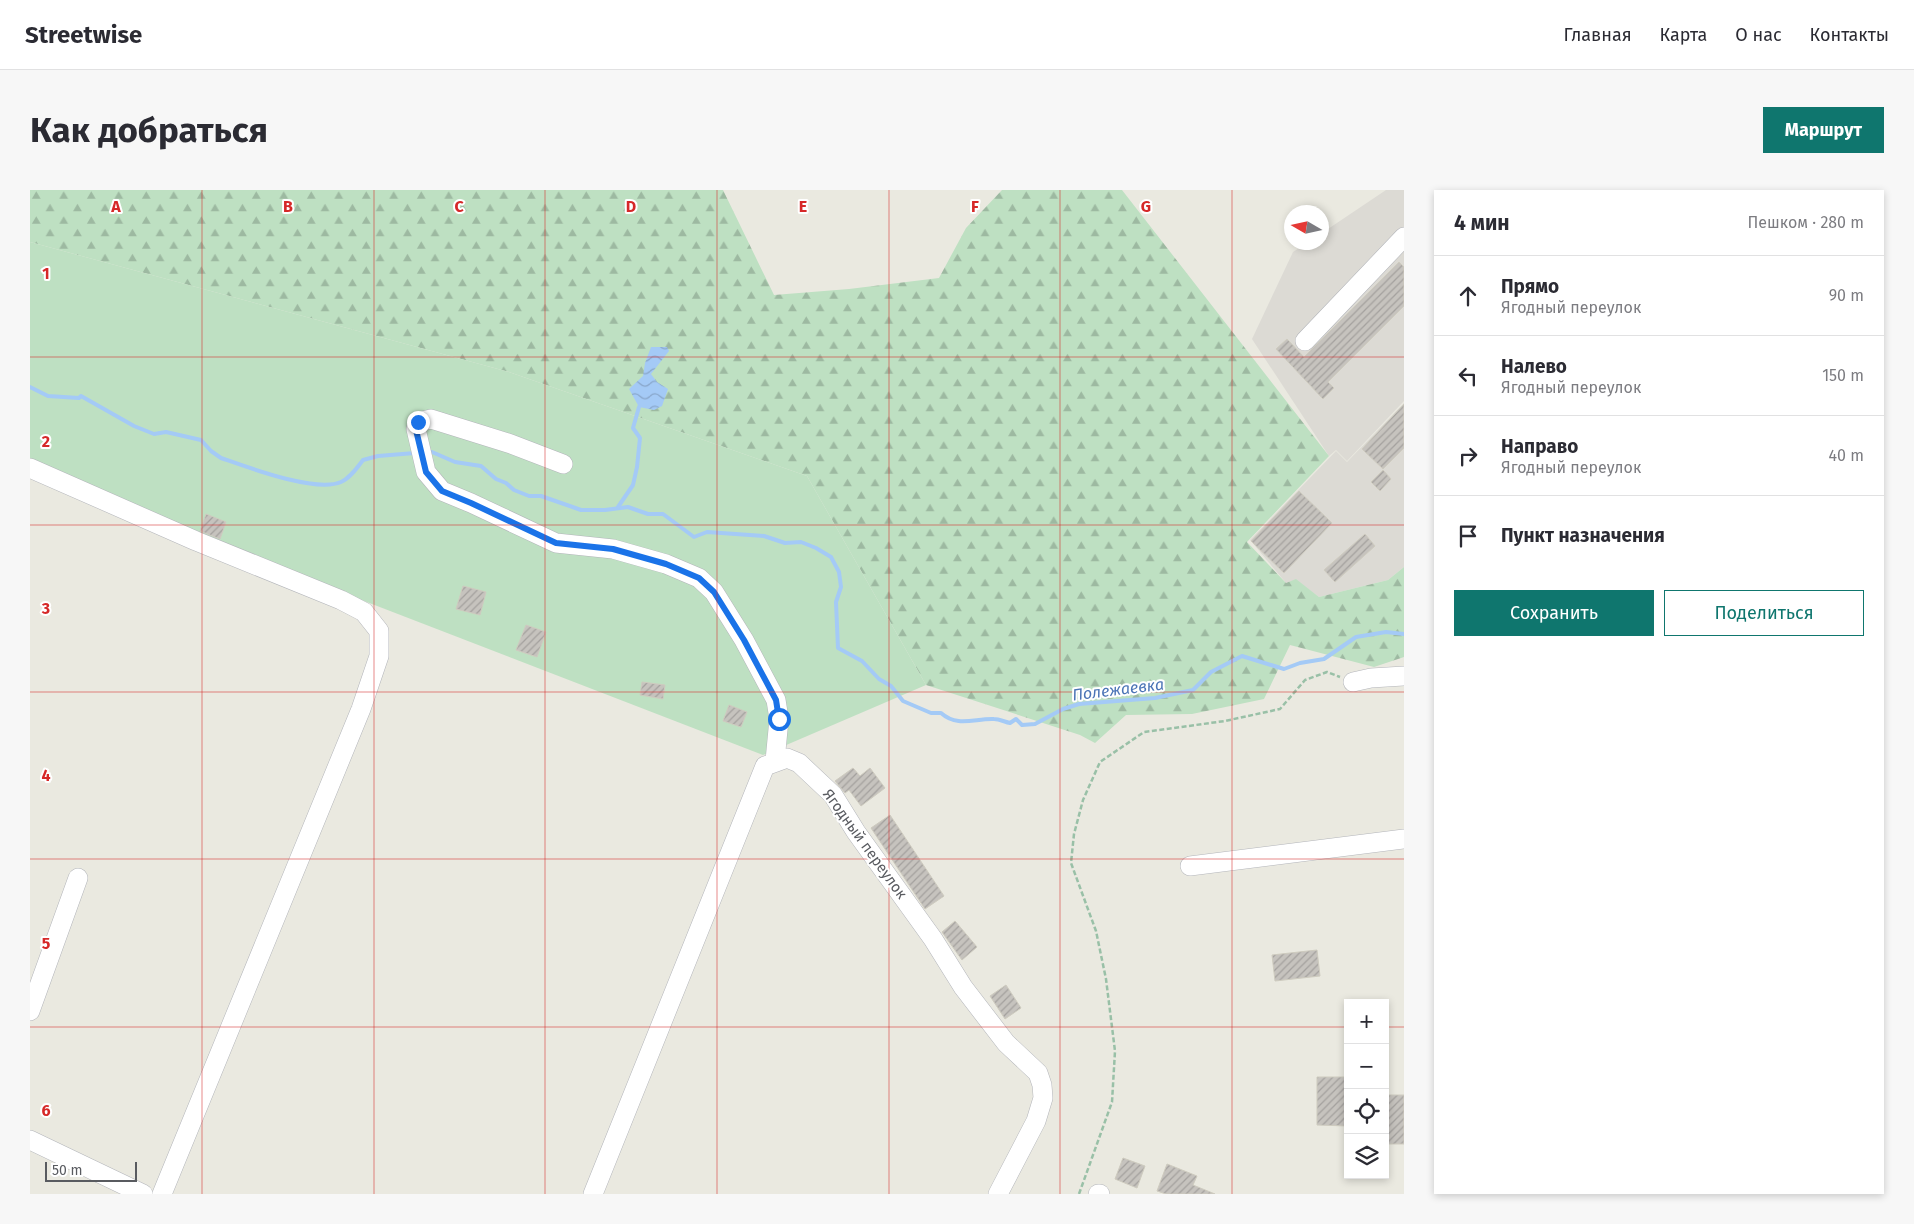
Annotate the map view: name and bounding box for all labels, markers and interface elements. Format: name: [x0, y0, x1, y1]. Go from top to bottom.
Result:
text: Streetwise: [25, 21, 142, 49]
text: Главная: [1564, 24, 1632, 46]
text: Карта: [1660, 24, 1707, 46]
text: О нас: [1735, 24, 1782, 46]
text: Контакты: [1810, 24, 1889, 46]
button: Маршрут: [1763, 107, 1884, 153]
text: Как добраться: [30, 109, 268, 151]
text: A: [110, 197, 121, 216]
text: B: [283, 197, 293, 216]
text: C: [454, 197, 464, 216]
text: D: [626, 197, 636, 216]
text: E: [799, 197, 807, 216]
text: F: [971, 197, 979, 216]
text: G: [1141, 197, 1151, 216]
north arrow: [1284, 205, 1329, 250]
text: 4 мин: [1454, 210, 1510, 236]
text: Пешком · 280 m: [1748, 213, 1864, 232]
text: 1: [42, 264, 50, 283]
text: Прямо: [1501, 275, 1559, 298]
icon: ahead: [1454, 282, 1482, 310]
text: 90 m: [1829, 286, 1864, 305]
text: Ягодный переулок: [1501, 298, 1641, 317]
text: Налево: [1501, 355, 1567, 378]
icon: left: [1454, 362, 1482, 390]
text: 150 m: [1822, 366, 1864, 385]
text: Ягодный переулок: [1501, 378, 1641, 397]
route end: [407, 411, 430, 434]
text: 2: [42, 432, 50, 451]
text: Направо: [1501, 435, 1578, 458]
icon: right: [1454, 442, 1482, 470]
text: 40 m: [1829, 446, 1864, 465]
text: Ягодный переулок: [1501, 458, 1641, 477]
icon: arrive: [1454, 522, 1482, 550]
text: Пункт назначения: [1501, 524, 1665, 547]
button: Сохранить: [1454, 590, 1654, 636]
button: Поделиться: [1664, 590, 1864, 636]
text: 3: [41, 599, 50, 618]
water label: Полежаевка: [1071, 674, 1165, 705]
route start: [768, 708, 791, 731]
text: 4: [41, 766, 51, 785]
street label: Ягодный переулок: [819, 786, 911, 903]
text: 5: [42, 934, 51, 953]
map controls: [1344, 999, 1389, 1179]
button: +: [1344, 999, 1389, 1044]
button: −: [1344, 1044, 1389, 1089]
button: locate: [1344, 1089, 1389, 1134]
text: 6: [41, 1101, 51, 1120]
button: layers: [1344, 1134, 1389, 1179]
scale bar: [45, 1159, 138, 1182]
text: 50 m: [52, 1162, 83, 1179]

